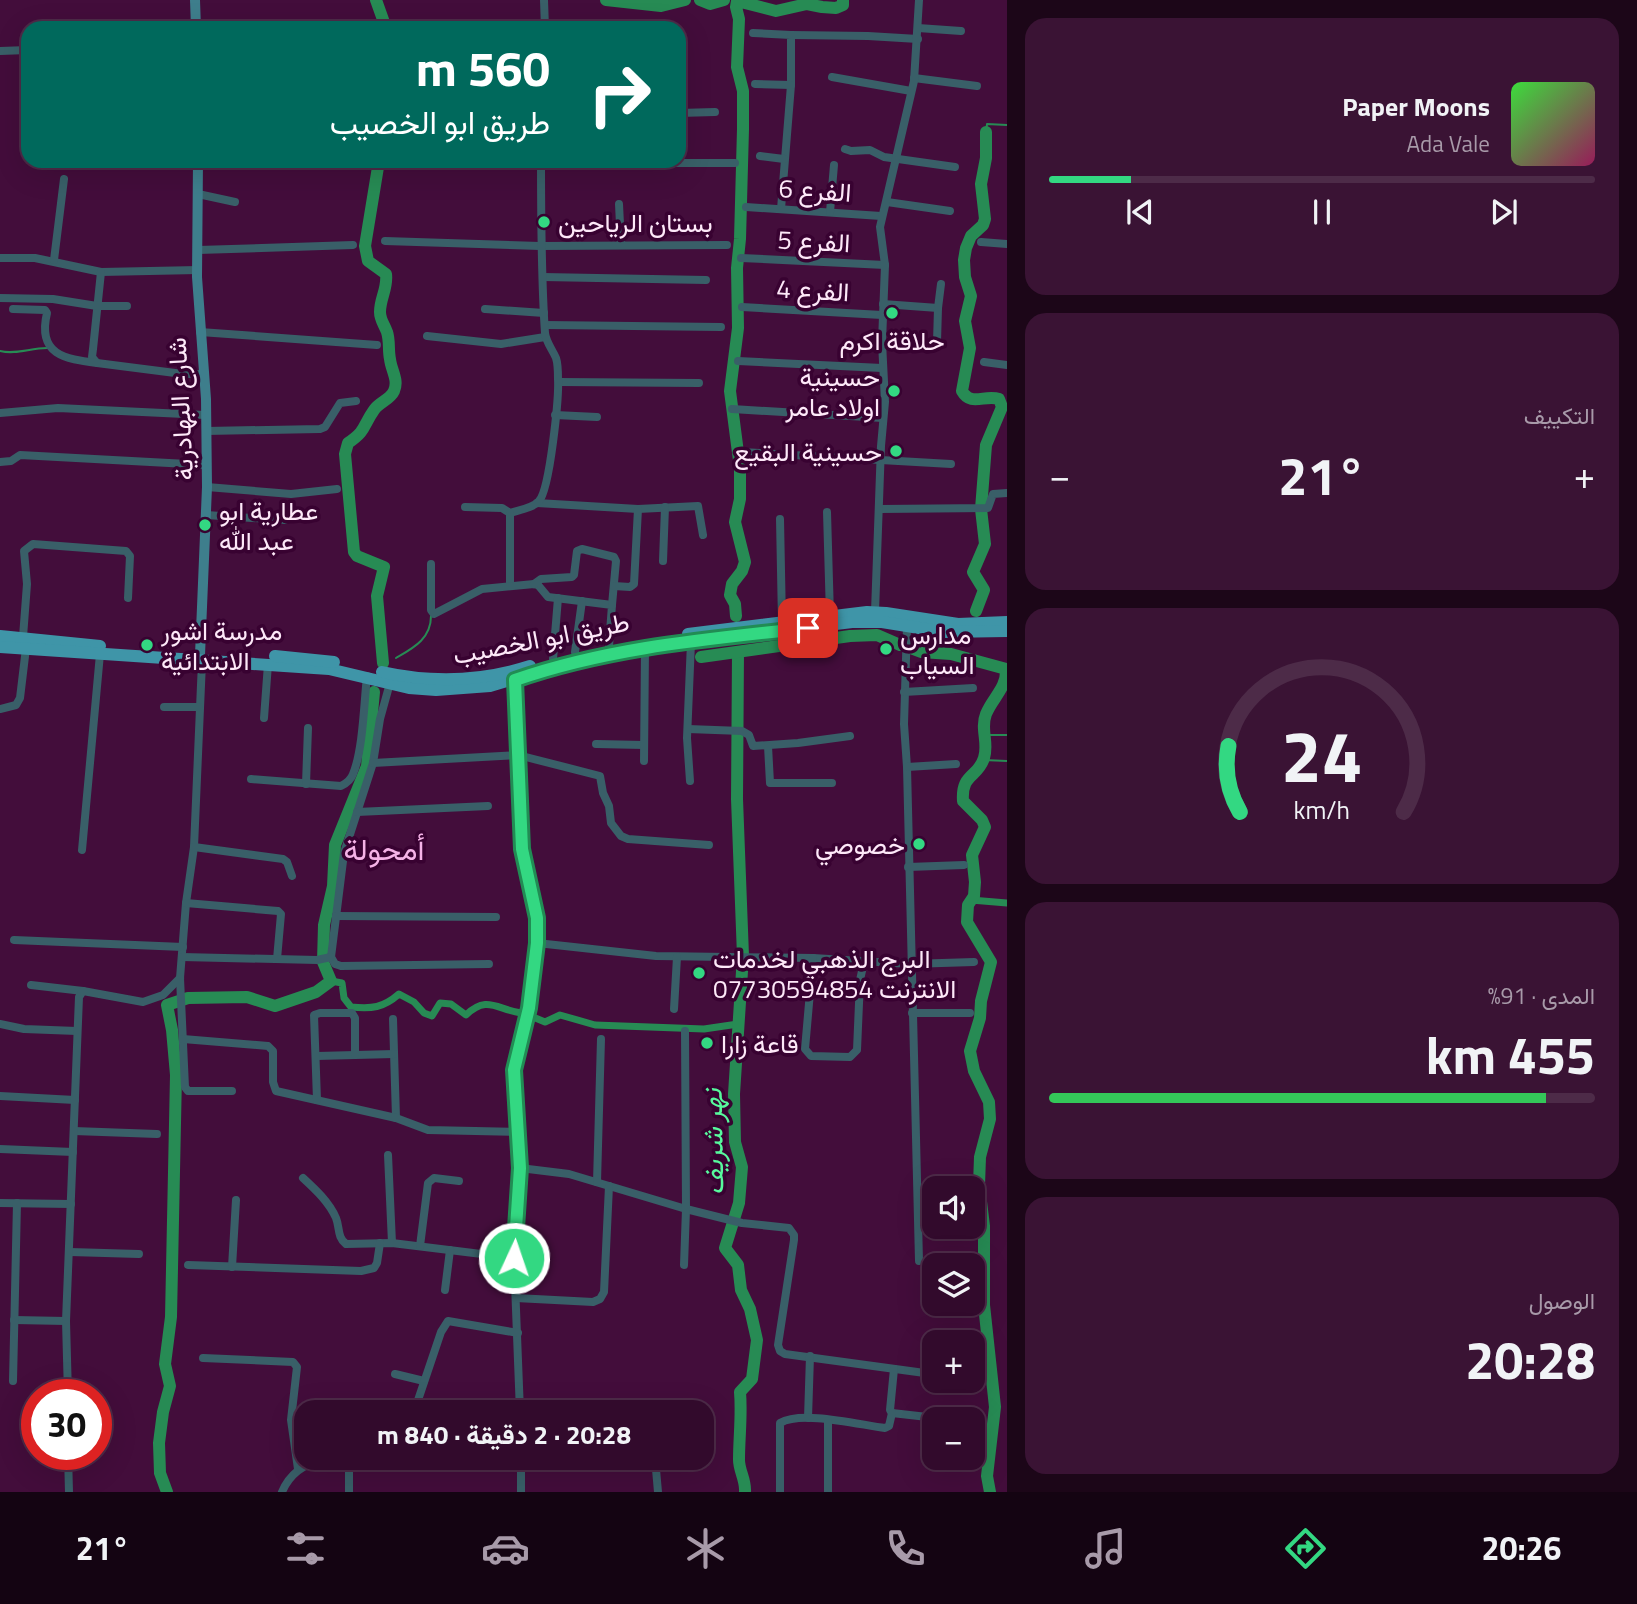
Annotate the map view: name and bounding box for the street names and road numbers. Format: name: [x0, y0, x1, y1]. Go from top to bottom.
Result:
street label: الفرع 6: [777, 168, 853, 212]
street label: الفرع 5: [777, 220, 851, 262]
street label: الفرع 4: [776, 269, 850, 311]
street label: شارع البهادرية: [157, 336, 203, 482]
street label: طريق ابو الخصيب: [449, 602, 633, 674]

